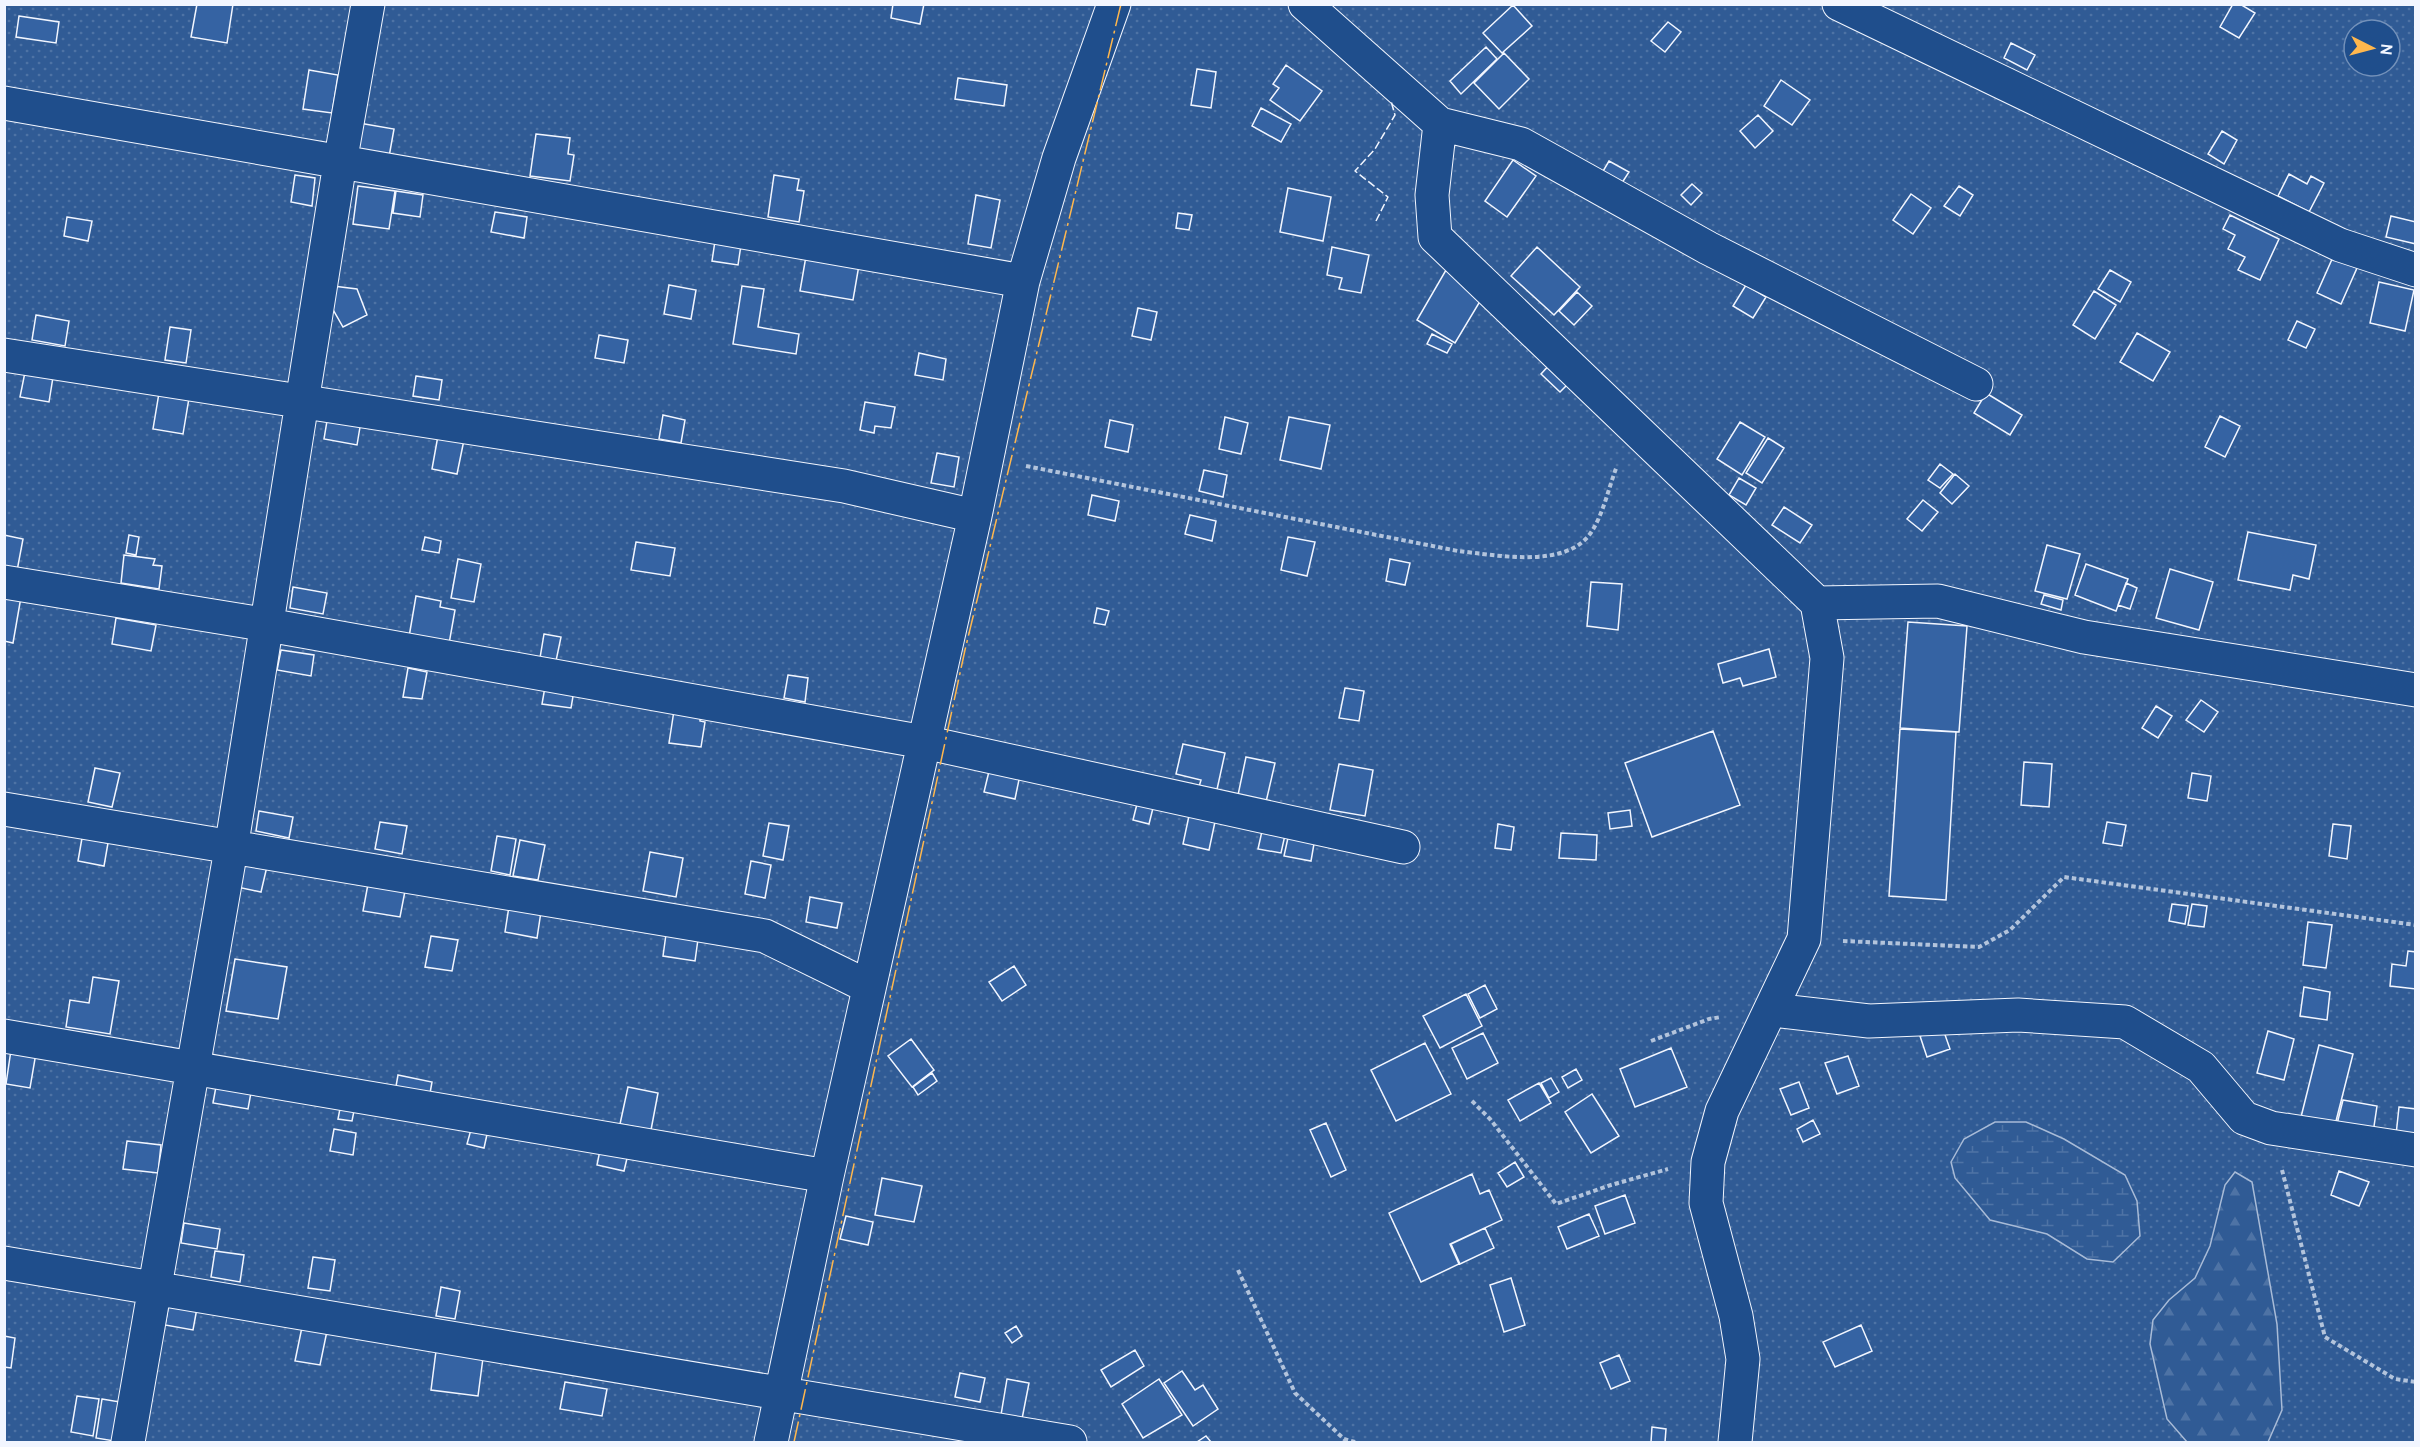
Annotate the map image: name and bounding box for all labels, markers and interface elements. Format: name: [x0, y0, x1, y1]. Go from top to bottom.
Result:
north arrow: [2342, 18, 2402, 78]
text: N: [2376, 43, 2396, 56]

